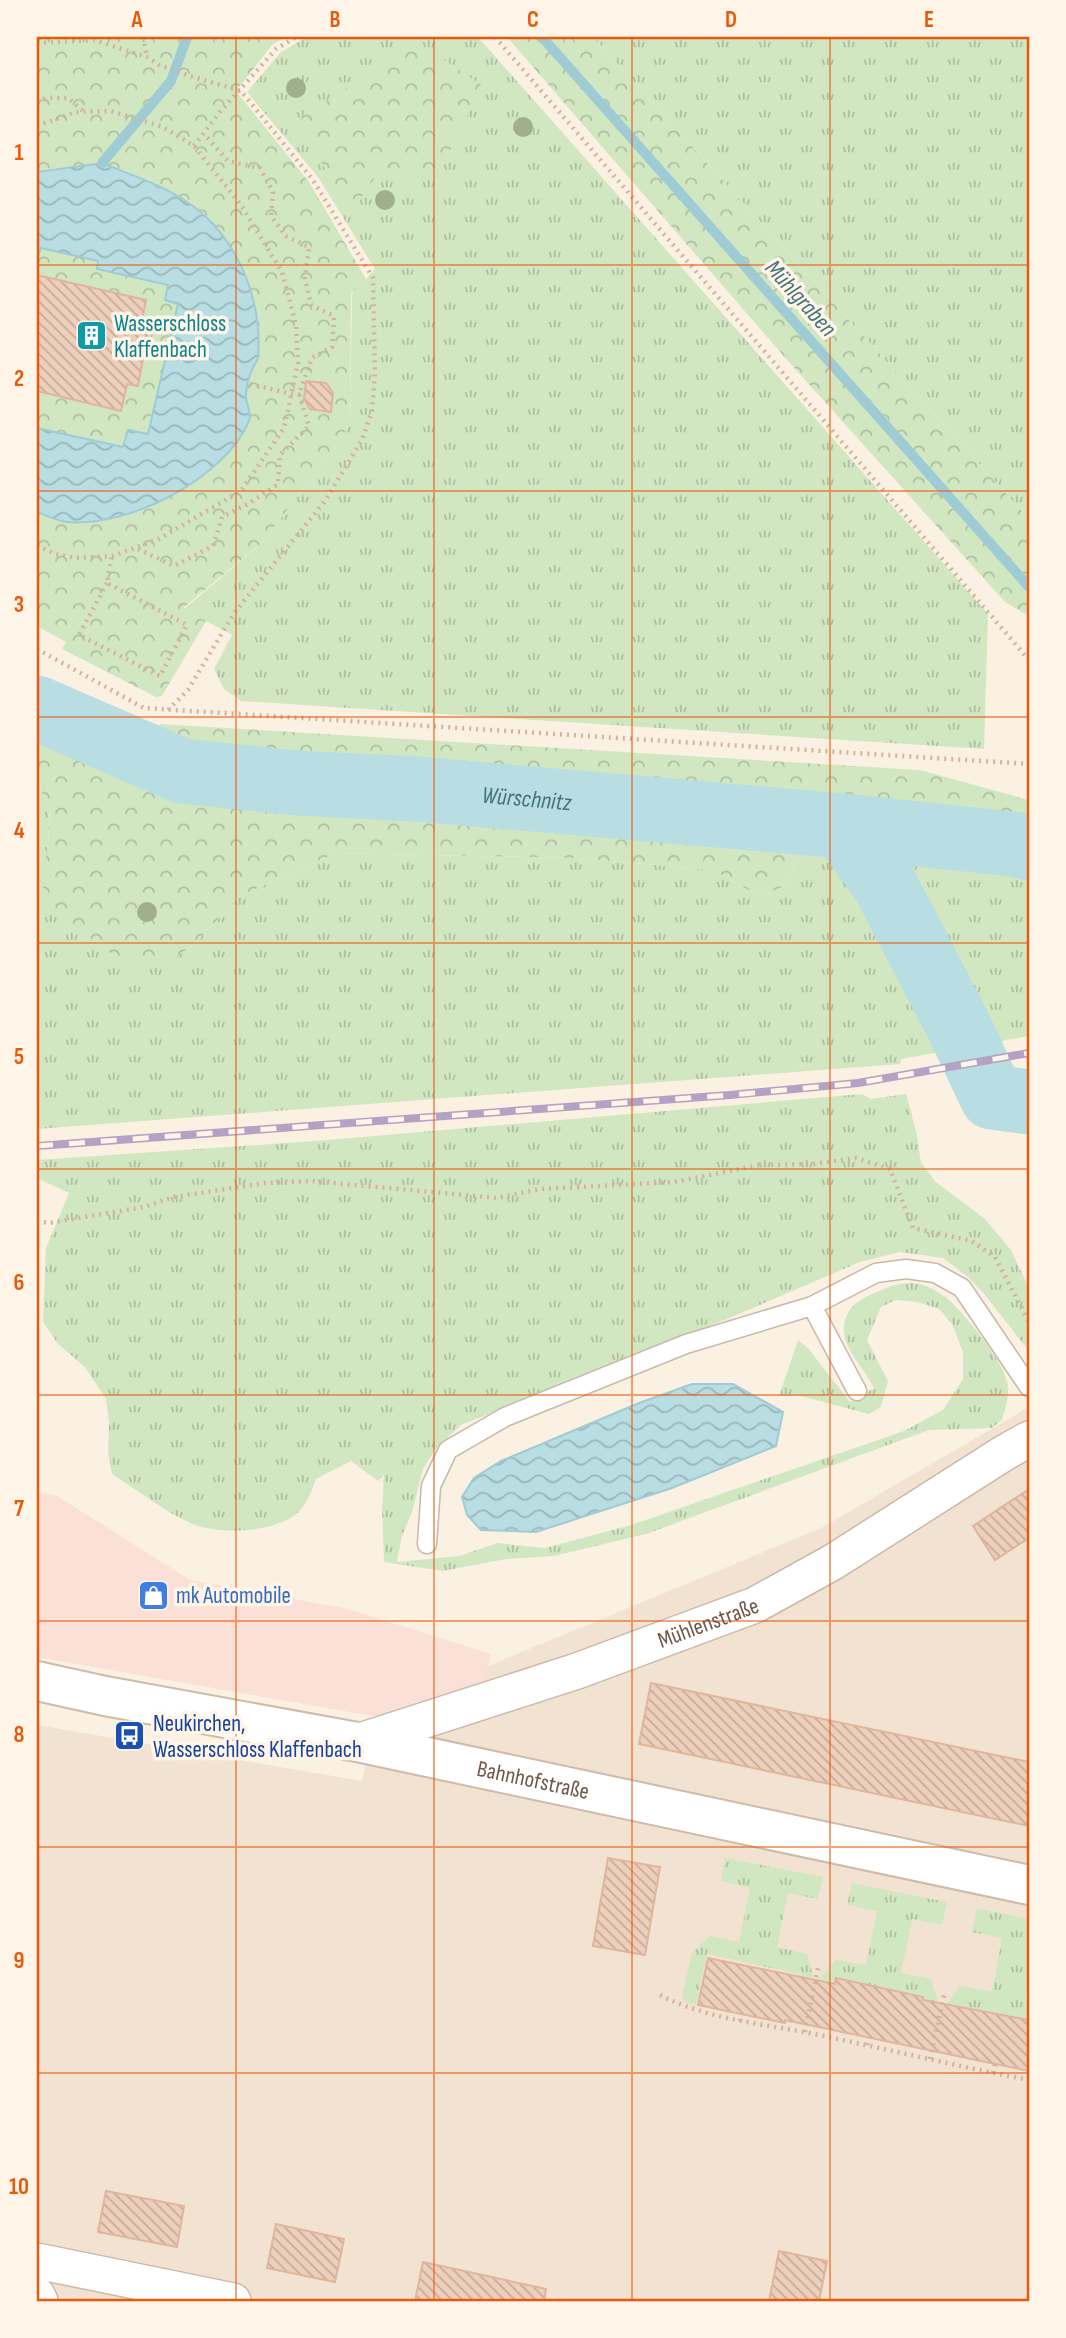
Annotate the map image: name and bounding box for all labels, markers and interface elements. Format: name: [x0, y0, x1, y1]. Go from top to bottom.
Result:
text: A: [131, 6, 144, 34]
text: B: [330, 6, 341, 34]
text: C: [527, 6, 539, 34]
text: D: [725, 6, 737, 34]
text: E: [924, 6, 934, 34]
text: 1: [14, 139, 24, 167]
water label: Mühlgraben: [759, 254, 843, 343]
place label: Wasserschloss Klaffenbach: [114, 310, 226, 364]
building icon: Wasserschloss Klaffenbach: [74, 319, 108, 353]
text: 2: [14, 365, 24, 393]
text: 3: [14, 591, 24, 619]
water label: Würschnitz: [481, 781, 574, 817]
text: 4: [14, 817, 25, 845]
text: 5: [14, 1043, 24, 1071]
text: 6: [14, 1269, 24, 1297]
text: 7: [14, 1495, 24, 1523]
shop icon: mk Automobile: [136, 1578, 170, 1612]
place label: mk Automobile: [176, 1582, 291, 1610]
street label: Mühlenstraße: [654, 1592, 763, 1655]
place label: Neukirchen, Wasserschloss Klaffenbach: [153, 1710, 362, 1764]
bus stop icon: Neukirchen, Wasserschloss Klaffenbach: [113, 1719, 147, 1753]
text: 8: [14, 1721, 25, 1749]
street label: Bahnhofstraße: [474, 1755, 592, 1806]
text: 9: [14, 1947, 24, 1975]
text: 10: [9, 2173, 29, 2201]

